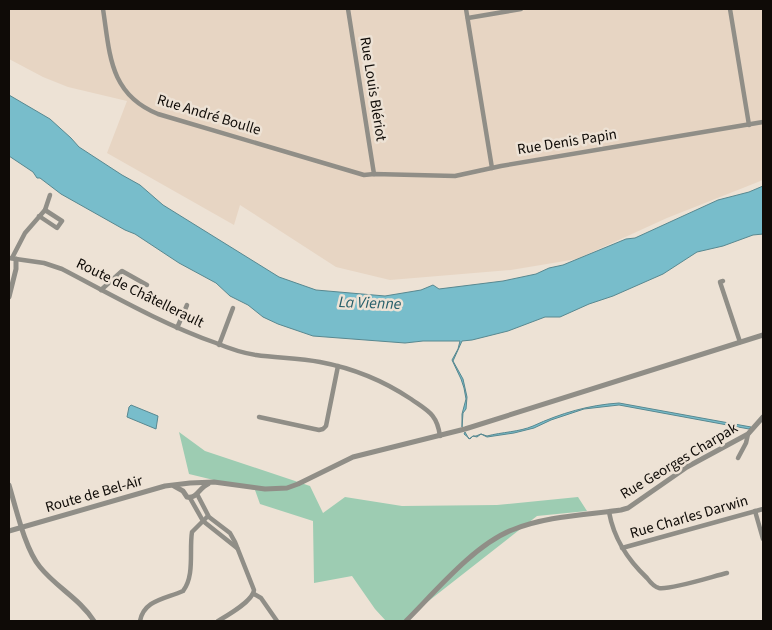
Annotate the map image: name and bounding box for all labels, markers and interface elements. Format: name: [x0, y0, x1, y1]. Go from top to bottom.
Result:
street label: Rue Louis Blériot: [354, 35, 392, 143]
street label: Rue André Boulle: [155, 89, 263, 141]
street label: Rue Denis Papin: [516, 124, 618, 160]
street label: Route de Châtellerault: [73, 253, 207, 333]
water label: La Vienne: [338, 291, 402, 315]
street label: Rue Georges Charpak: [616, 417, 742, 504]
street label: Route de Bel-Air: [43, 470, 146, 518]
street label: Rue Charles Darwin: [627, 490, 751, 544]

